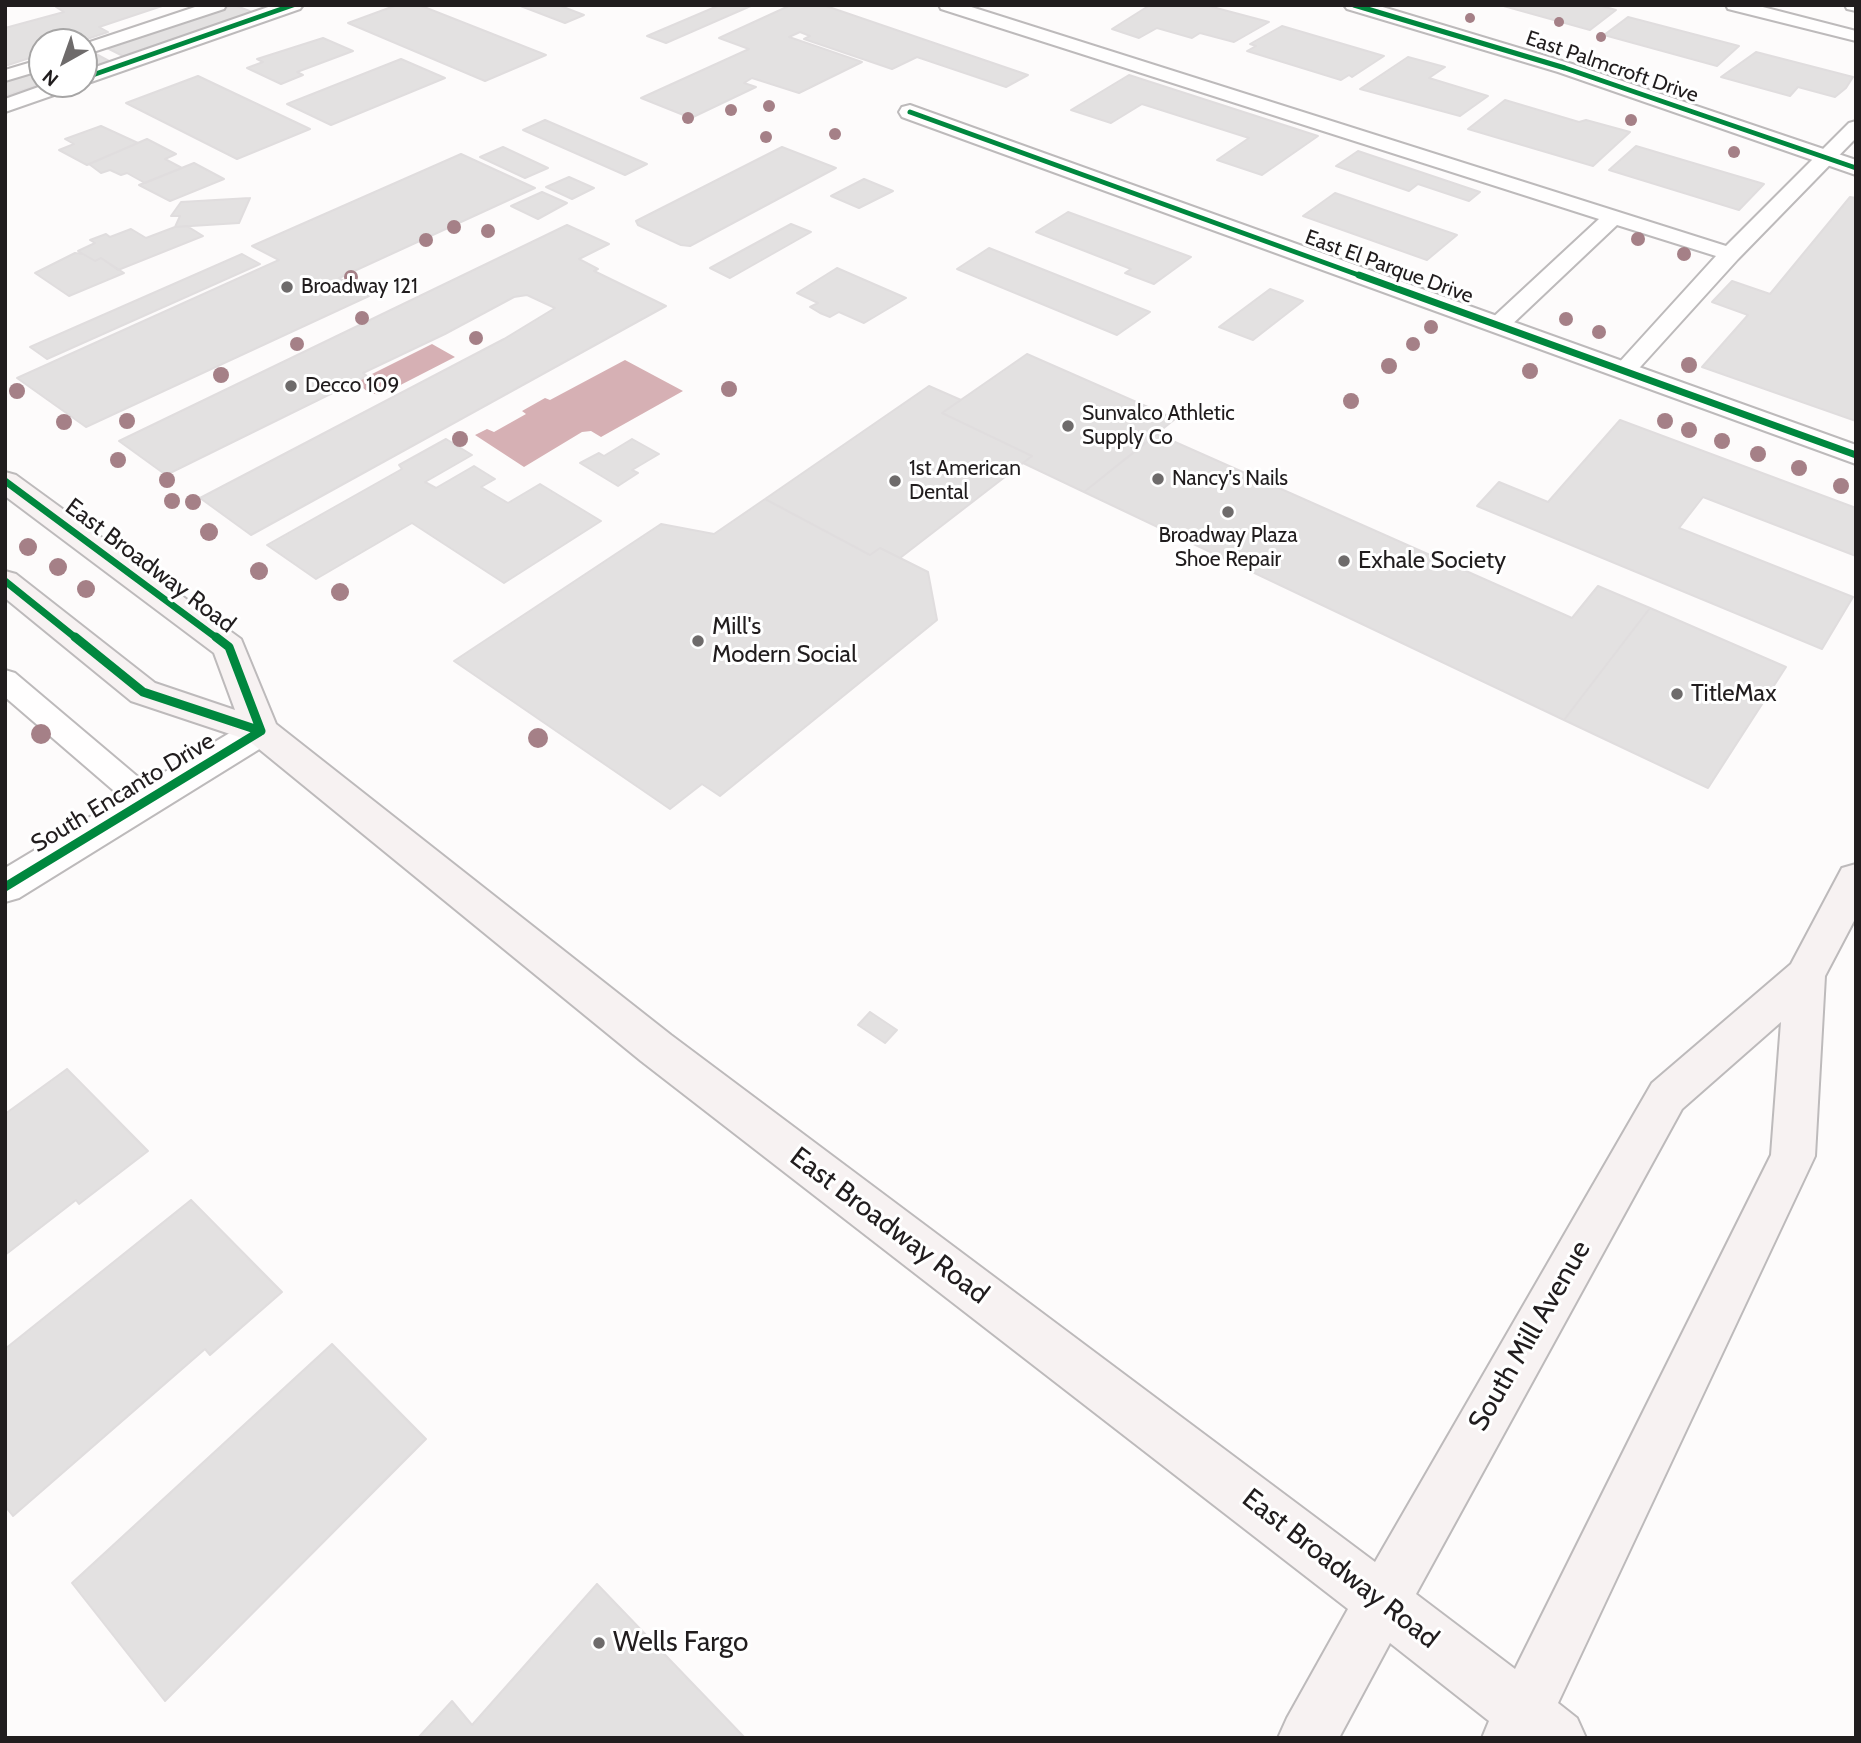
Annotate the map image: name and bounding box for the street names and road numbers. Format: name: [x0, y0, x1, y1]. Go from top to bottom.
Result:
street label: East Palmcroft Drive: [1523, 26, 1701, 108]
street label: East El Parque Drive: [1302, 225, 1476, 309]
street label: East Broadway Road: [59, 493, 241, 639]
street label: South Encanto Drive: [26, 727, 220, 859]
street label: East Broadway Road: [783, 1140, 995, 1312]
street label: South Mill Avenue: [1462, 1235, 1598, 1437]
street label: East Broadway Road: [1235, 1482, 1445, 1656]

